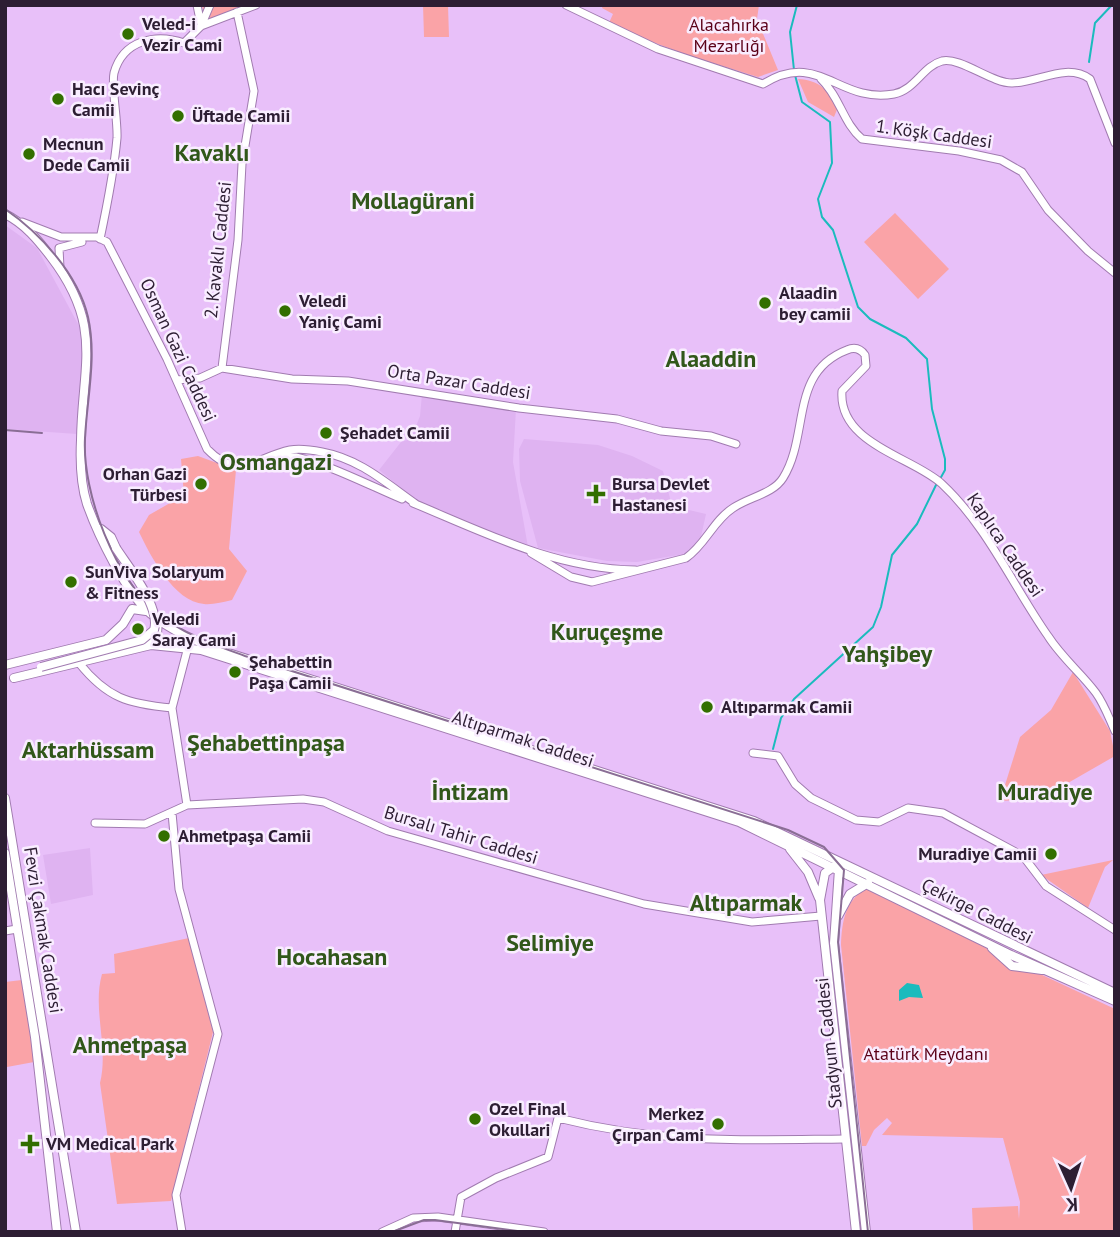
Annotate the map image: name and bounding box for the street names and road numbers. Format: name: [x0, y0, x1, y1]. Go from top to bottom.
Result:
street label: 1. Köşk Caddesi: [874, 114, 994, 153]
street label: 2. Kavaklı Caddesi: [199, 180, 236, 319]
street label: Osman Gazi Caddesi: [135, 274, 222, 425]
street label: Orta Pazar Caddesi: [386, 359, 532, 404]
street label: Kaplıca Caddesi: [962, 488, 1049, 601]
street label: Altıparmak Caddesi: [449, 705, 597, 772]
street label: Bursalı Tahir Caddesi: [381, 800, 541, 869]
street label: Fevzi Çakmak Caddesi: [19, 845, 68, 1015]
street label: Çekirge Caddesi: [918, 873, 1037, 948]
street label: Stadyum Caddesi: [810, 976, 847, 1110]

